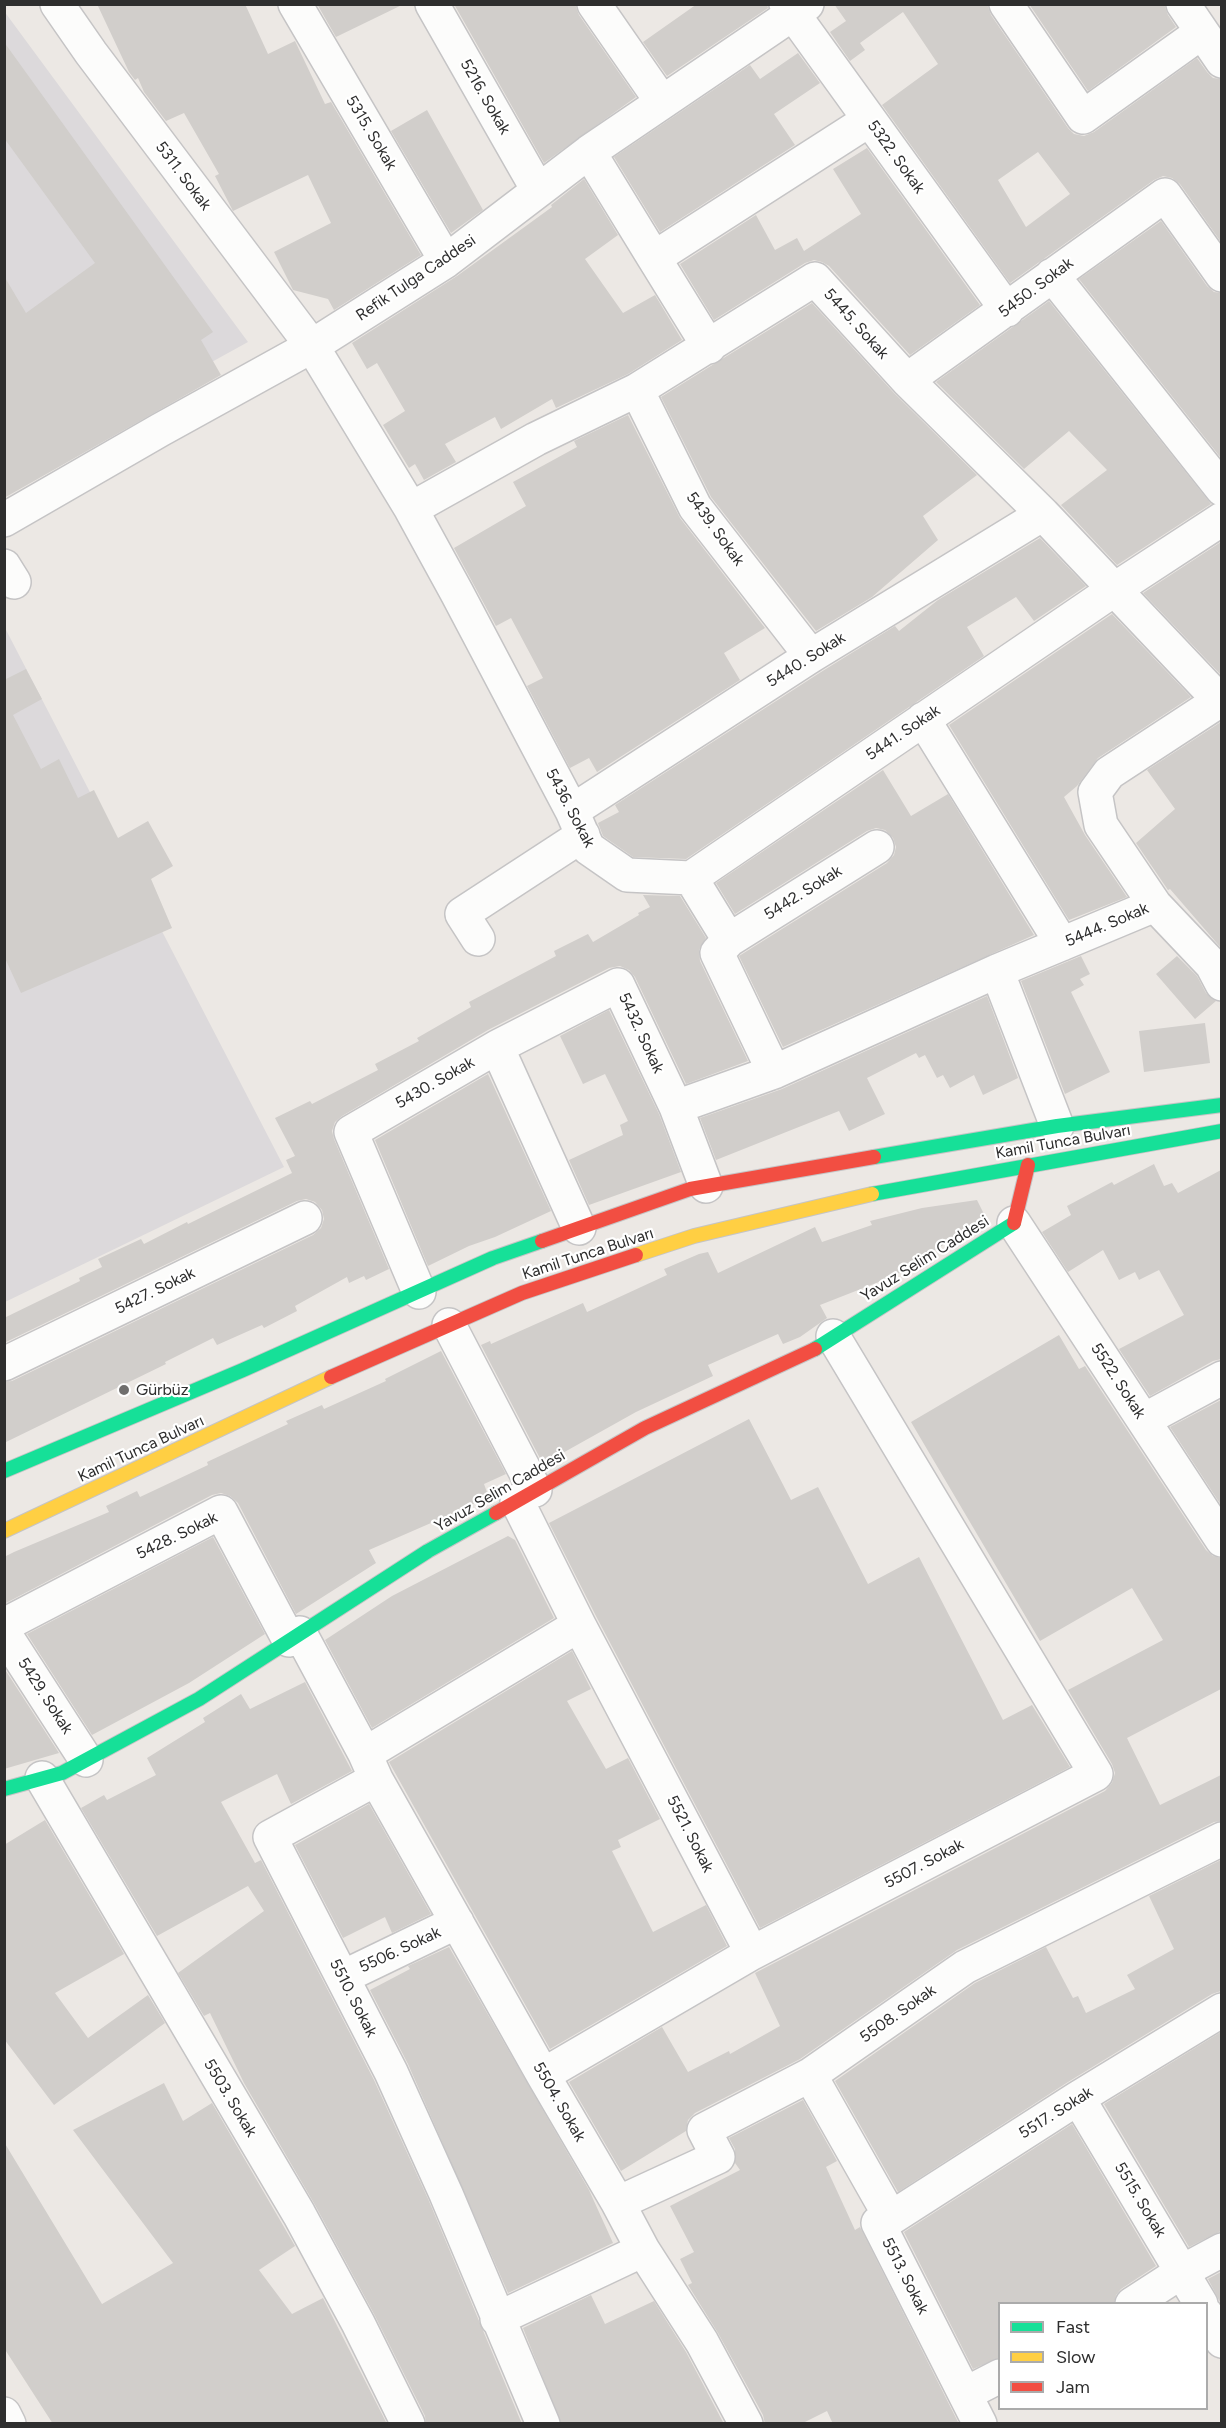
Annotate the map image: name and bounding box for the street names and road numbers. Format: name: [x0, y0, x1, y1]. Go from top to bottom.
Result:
street label: 5216. Sokak: [456, 56, 514, 138]
street label: 5315. Sokak: [341, 92, 401, 174]
street label: 5322. Sokak: [863, 117, 929, 197]
street label: 5311. Sokak: [151, 138, 215, 214]
street label: Refik Tulga Caddesi: [352, 231, 480, 325]
street label: 5450. Sokak: [995, 254, 1077, 322]
street label: 5445. Sokak: [819, 285, 893, 363]
street label: 5439. Sokak: [682, 488, 748, 570]
street label: 5440. Sokak: [763, 628, 849, 692]
street label: 5441. Sokak: [862, 701, 944, 765]
street label: 5436. Sokak: [541, 765, 599, 851]
street label: 5442. Sokak: [761, 862, 845, 924]
street label: 5444. Sokak: [1062, 899, 1152, 951]
street label: 5432. Sokak: [614, 990, 668, 1076]
street label: 5430. Sokak: [392, 1053, 478, 1113]
street label: Kamil Tunca Bulvarı: [994, 1121, 1132, 1163]
street label: Yavuz Selim Caddesi: [857, 1212, 993, 1306]
street label: Kamil Tunca Bulvarı: [520, 1224, 656, 1284]
street label: 5427. Sokak: [112, 1263, 198, 1319]
street label: 5522. Sokak: [1086, 1340, 1150, 1422]
street label: Kamil Tunca Bulvarı: [75, 1411, 207, 1487]
street label: Yavuz Selim Caddesi: [431, 1446, 569, 1536]
street label: 5428. Sokak: [133, 1508, 221, 1564]
street label: 5429. Sokak: [13, 1654, 77, 1738]
street label: 5521. Sokak: [662, 1792, 718, 1876]
street label: 5507. Sokak: [881, 1835, 967, 1893]
street label: 5506. Sokak: [356, 1923, 444, 1977]
street label: 5510. Sokak: [325, 1956, 381, 2040]
street label: 5508. Sokak: [856, 1981, 940, 2047]
street label: 5503. Sokak: [199, 2056, 261, 2140]
street label: 5504. Sokak: [529, 2059, 589, 2145]
street label: 5517. Sokak: [1016, 2083, 1096, 2143]
street label: 5515. Sokak: [1110, 2159, 1170, 2241]
street label: 5513. Sokak: [877, 2234, 933, 2318]

